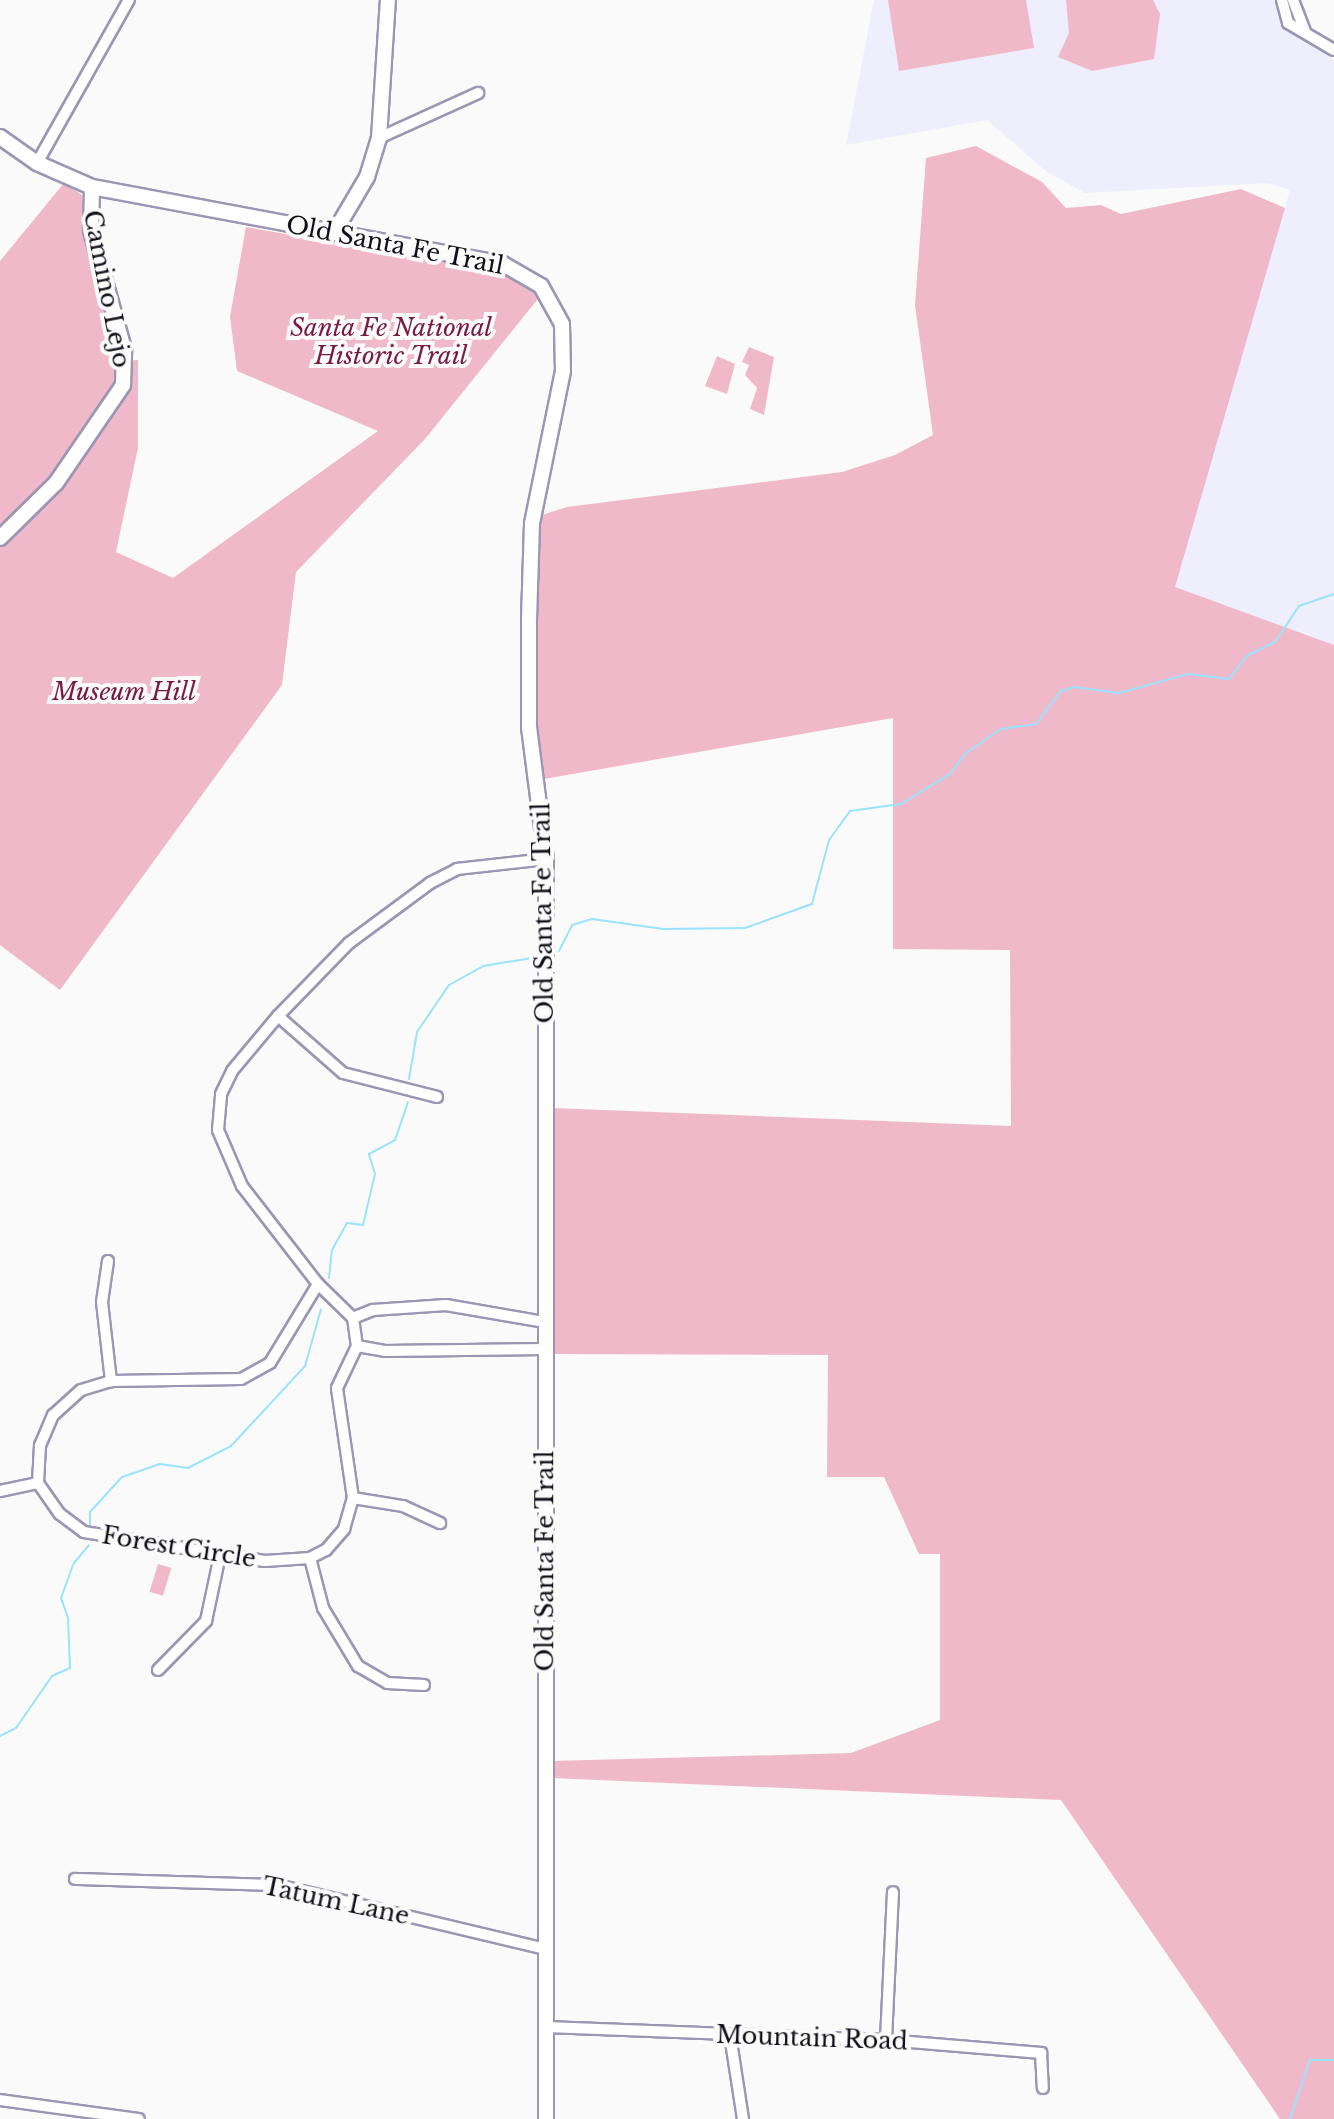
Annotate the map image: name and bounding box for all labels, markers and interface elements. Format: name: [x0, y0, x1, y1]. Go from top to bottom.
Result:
street label: Camino Lejo: [78, 208, 136, 370]
street label: Old Santa Fe Trail: [283, 210, 507, 280]
park label: Santa Fe National Historic Trail: [289, 314, 493, 370]
park label: Museum Hill: [52, 678, 196, 706]
street label: Old Santa Fe Trail: [527, 802, 559, 1024]
street label: Old Santa Fe Trail: [531, 1450, 559, 1672]
street label: Forest Circle: [100, 1521, 258, 1573]
street label: Tatum Lane: [260, 1871, 412, 1931]
street label: Mountain Road: [716, 2020, 908, 2056]

